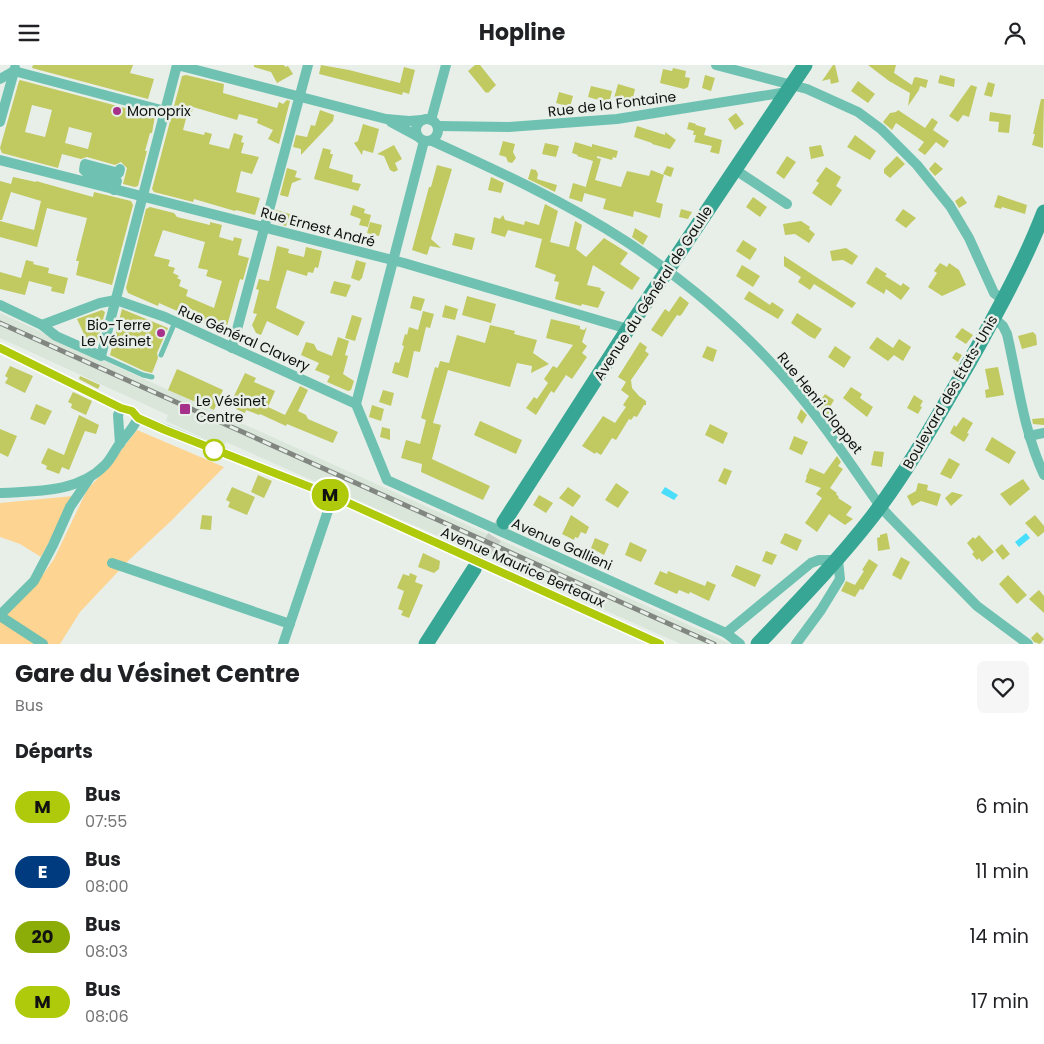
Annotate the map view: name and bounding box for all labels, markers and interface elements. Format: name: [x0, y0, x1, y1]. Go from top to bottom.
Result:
text: Hopline: [479, 17, 565, 48]
icon: menu: [15, 19, 43, 47]
icon: person: [1001, 19, 1029, 47]
street label: Rue de la Fontaine: [547, 86, 678, 122]
place label: Monoprix: [127, 101, 191, 121]
marker: Monoprix: [111, 105, 123, 117]
street label: Rue Ernest André: [258, 202, 378, 252]
street label: Avenue du Général de Gaulle: [589, 202, 717, 384]
street label: Rue Général Clavery: [175, 300, 313, 376]
street label: Boulevard des États-Unis: [898, 311, 1002, 473]
place label: Bio-Terre Le Vésinet: [81, 315, 151, 351]
marker: Bio-Terre Le Vésinet: [155, 327, 167, 339]
street label: Rue Henri Cloppet: [773, 348, 867, 458]
place label: Le Vésinet Centre: [196, 391, 266, 427]
marker: Le Vésinet Centre: [178, 402, 192, 416]
unlabelled marker: [203, 439, 225, 461]
line badge: M: [314, 479, 346, 511]
text: M: [322, 482, 338, 507]
street label: Avenue Gallieni: [509, 513, 615, 575]
street label: Avenue Maurice Berteaux: [438, 522, 609, 612]
text: Gare du Vésinet Centre: [15, 657, 300, 690]
button: heart: [977, 661, 1029, 713]
text: Bus: [15, 694, 43, 717]
text: Départs: [15, 738, 93, 765]
text: Bus: [85, 781, 121, 808]
text: 6 min: [975, 793, 1029, 820]
text: M: [34, 794, 51, 819]
text: 07:55: [85, 810, 127, 833]
text: Bus: [85, 846, 121, 873]
text: 11 min: [975, 858, 1029, 885]
text: E: [38, 859, 47, 884]
text: 08:00: [85, 875, 129, 898]
text: Bus: [85, 911, 121, 938]
text: 14 min: [969, 923, 1029, 950]
text: 20: [31, 924, 54, 949]
text: 08:03: [85, 940, 128, 963]
text: Bus: [85, 976, 121, 1003]
text: 17 min: [971, 988, 1029, 1015]
text: M: [34, 989, 51, 1014]
text: 08:06: [85, 1005, 129, 1028]

